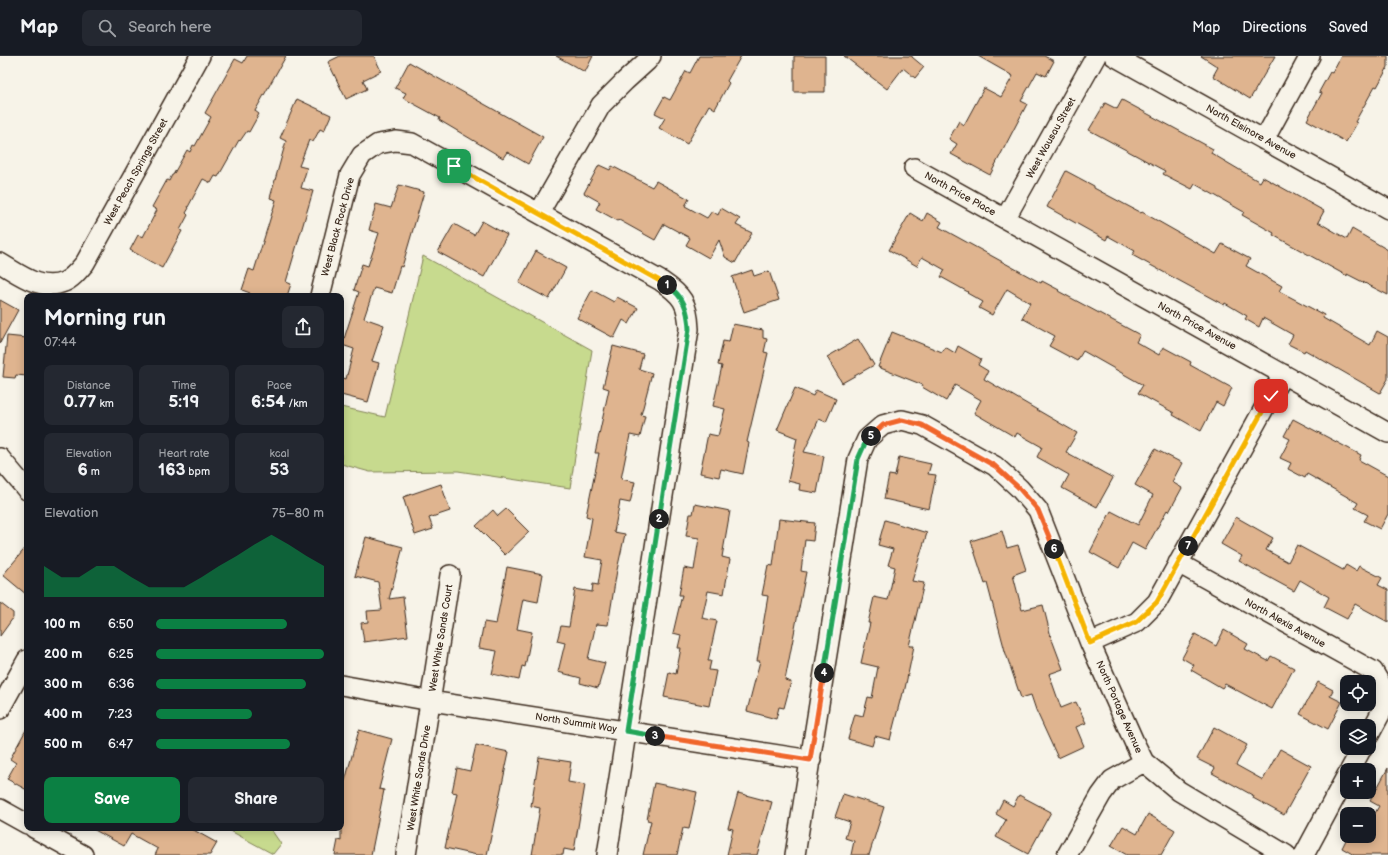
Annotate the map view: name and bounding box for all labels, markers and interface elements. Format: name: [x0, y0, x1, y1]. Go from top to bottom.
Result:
search box: [82, 10, 362, 46]
text: Map: [20, 16, 58, 39]
icon: search: [96, 17, 118, 39]
text: Search here: [128, 18, 211, 37]
text: Map: [1192, 19, 1220, 36]
text: Directions: [1242, 19, 1307, 36]
text: Saved: [1329, 19, 1368, 36]
street label: West Wausau Street: [1024, 95, 1078, 181]
street label: North Elsinore Avenue: [1204, 102, 1298, 162]
street label: West Peach Springs Street: [102, 117, 170, 227]
pin: [437, 149, 471, 183]
icon: arrive: [443, 155, 465, 177]
street label: North Price Place: [922, 169, 998, 219]
street label: West Black Rock Drive: [319, 176, 357, 278]
pin: 1: [657, 275, 677, 295]
text: 1: [665, 278, 669, 291]
street label: North Price Avenue: [1156, 299, 1238, 353]
text: Morning run: [44, 305, 166, 332]
button: share: [282, 306, 324, 348]
text: 07:44: [44, 334, 77, 350]
text: Distance: [67, 379, 111, 392]
text: Time: [172, 379, 196, 392]
text: Pace: [267, 379, 292, 392]
pin: [1254, 379, 1288, 413]
icon: check: [1260, 385, 1282, 407]
text: 0.77: [63, 392, 96, 412]
text: 5:19: [168, 392, 200, 412]
text: 6:54: [251, 392, 285, 412]
text: km: [96, 397, 114, 410]
text: /km: [285, 397, 308, 410]
pin: 5: [861, 426, 881, 446]
text: 5: [868, 429, 874, 442]
text: Elevation: [66, 447, 112, 460]
text: Heart rate: [159, 447, 209, 460]
text: kcal: [269, 447, 289, 460]
text: 6: [77, 460, 88, 480]
text: 163: [158, 460, 185, 480]
text: 53: [269, 460, 289, 480]
text: m: [88, 465, 100, 478]
text: bpm: [185, 465, 210, 478]
text: Elevation: [44, 505, 98, 521]
text: 75–80 m: [272, 505, 324, 521]
pin: 2: [649, 509, 669, 529]
text: 2: [656, 512, 662, 525]
pin: 7: [1178, 536, 1198, 556]
pin: 6: [1044, 539, 1064, 559]
text: 7: [1185, 539, 1191, 552]
text: 6: [1051, 542, 1057, 555]
street label: West White Sands Court: [427, 584, 455, 692]
street label: North Alexis Avenue: [1243, 596, 1328, 650]
text: 100 m: [44, 616, 80, 632]
text: 6:50: [108, 616, 134, 632]
text: 200 m: [44, 646, 82, 662]
text: 6:25: [108, 646, 134, 662]
street label: North Portage Avenue: [1093, 659, 1145, 755]
pin: 4: [814, 663, 834, 683]
text: 4: [821, 666, 827, 679]
map controls: [1340, 675, 1376, 843]
button: locate: [1340, 675, 1376, 711]
text: 300 m: [44, 676, 82, 692]
text: 6:36: [108, 676, 135, 692]
text: 400 m: [44, 706, 82, 722]
text: 7:23: [108, 706, 132, 722]
street label: North Summit Way: [534, 711, 618, 735]
button: layers: [1340, 719, 1376, 755]
street label: West White Sands Drive: [405, 724, 433, 832]
pin: 3: [645, 726, 665, 746]
text: 3: [652, 729, 658, 742]
text: 500 m: [44, 736, 82, 752]
text: 6:47: [108, 736, 133, 752]
button: +: [1340, 763, 1376, 799]
button: Save: [44, 777, 180, 823]
button: Share: [188, 777, 324, 823]
button: −: [1340, 807, 1376, 843]

